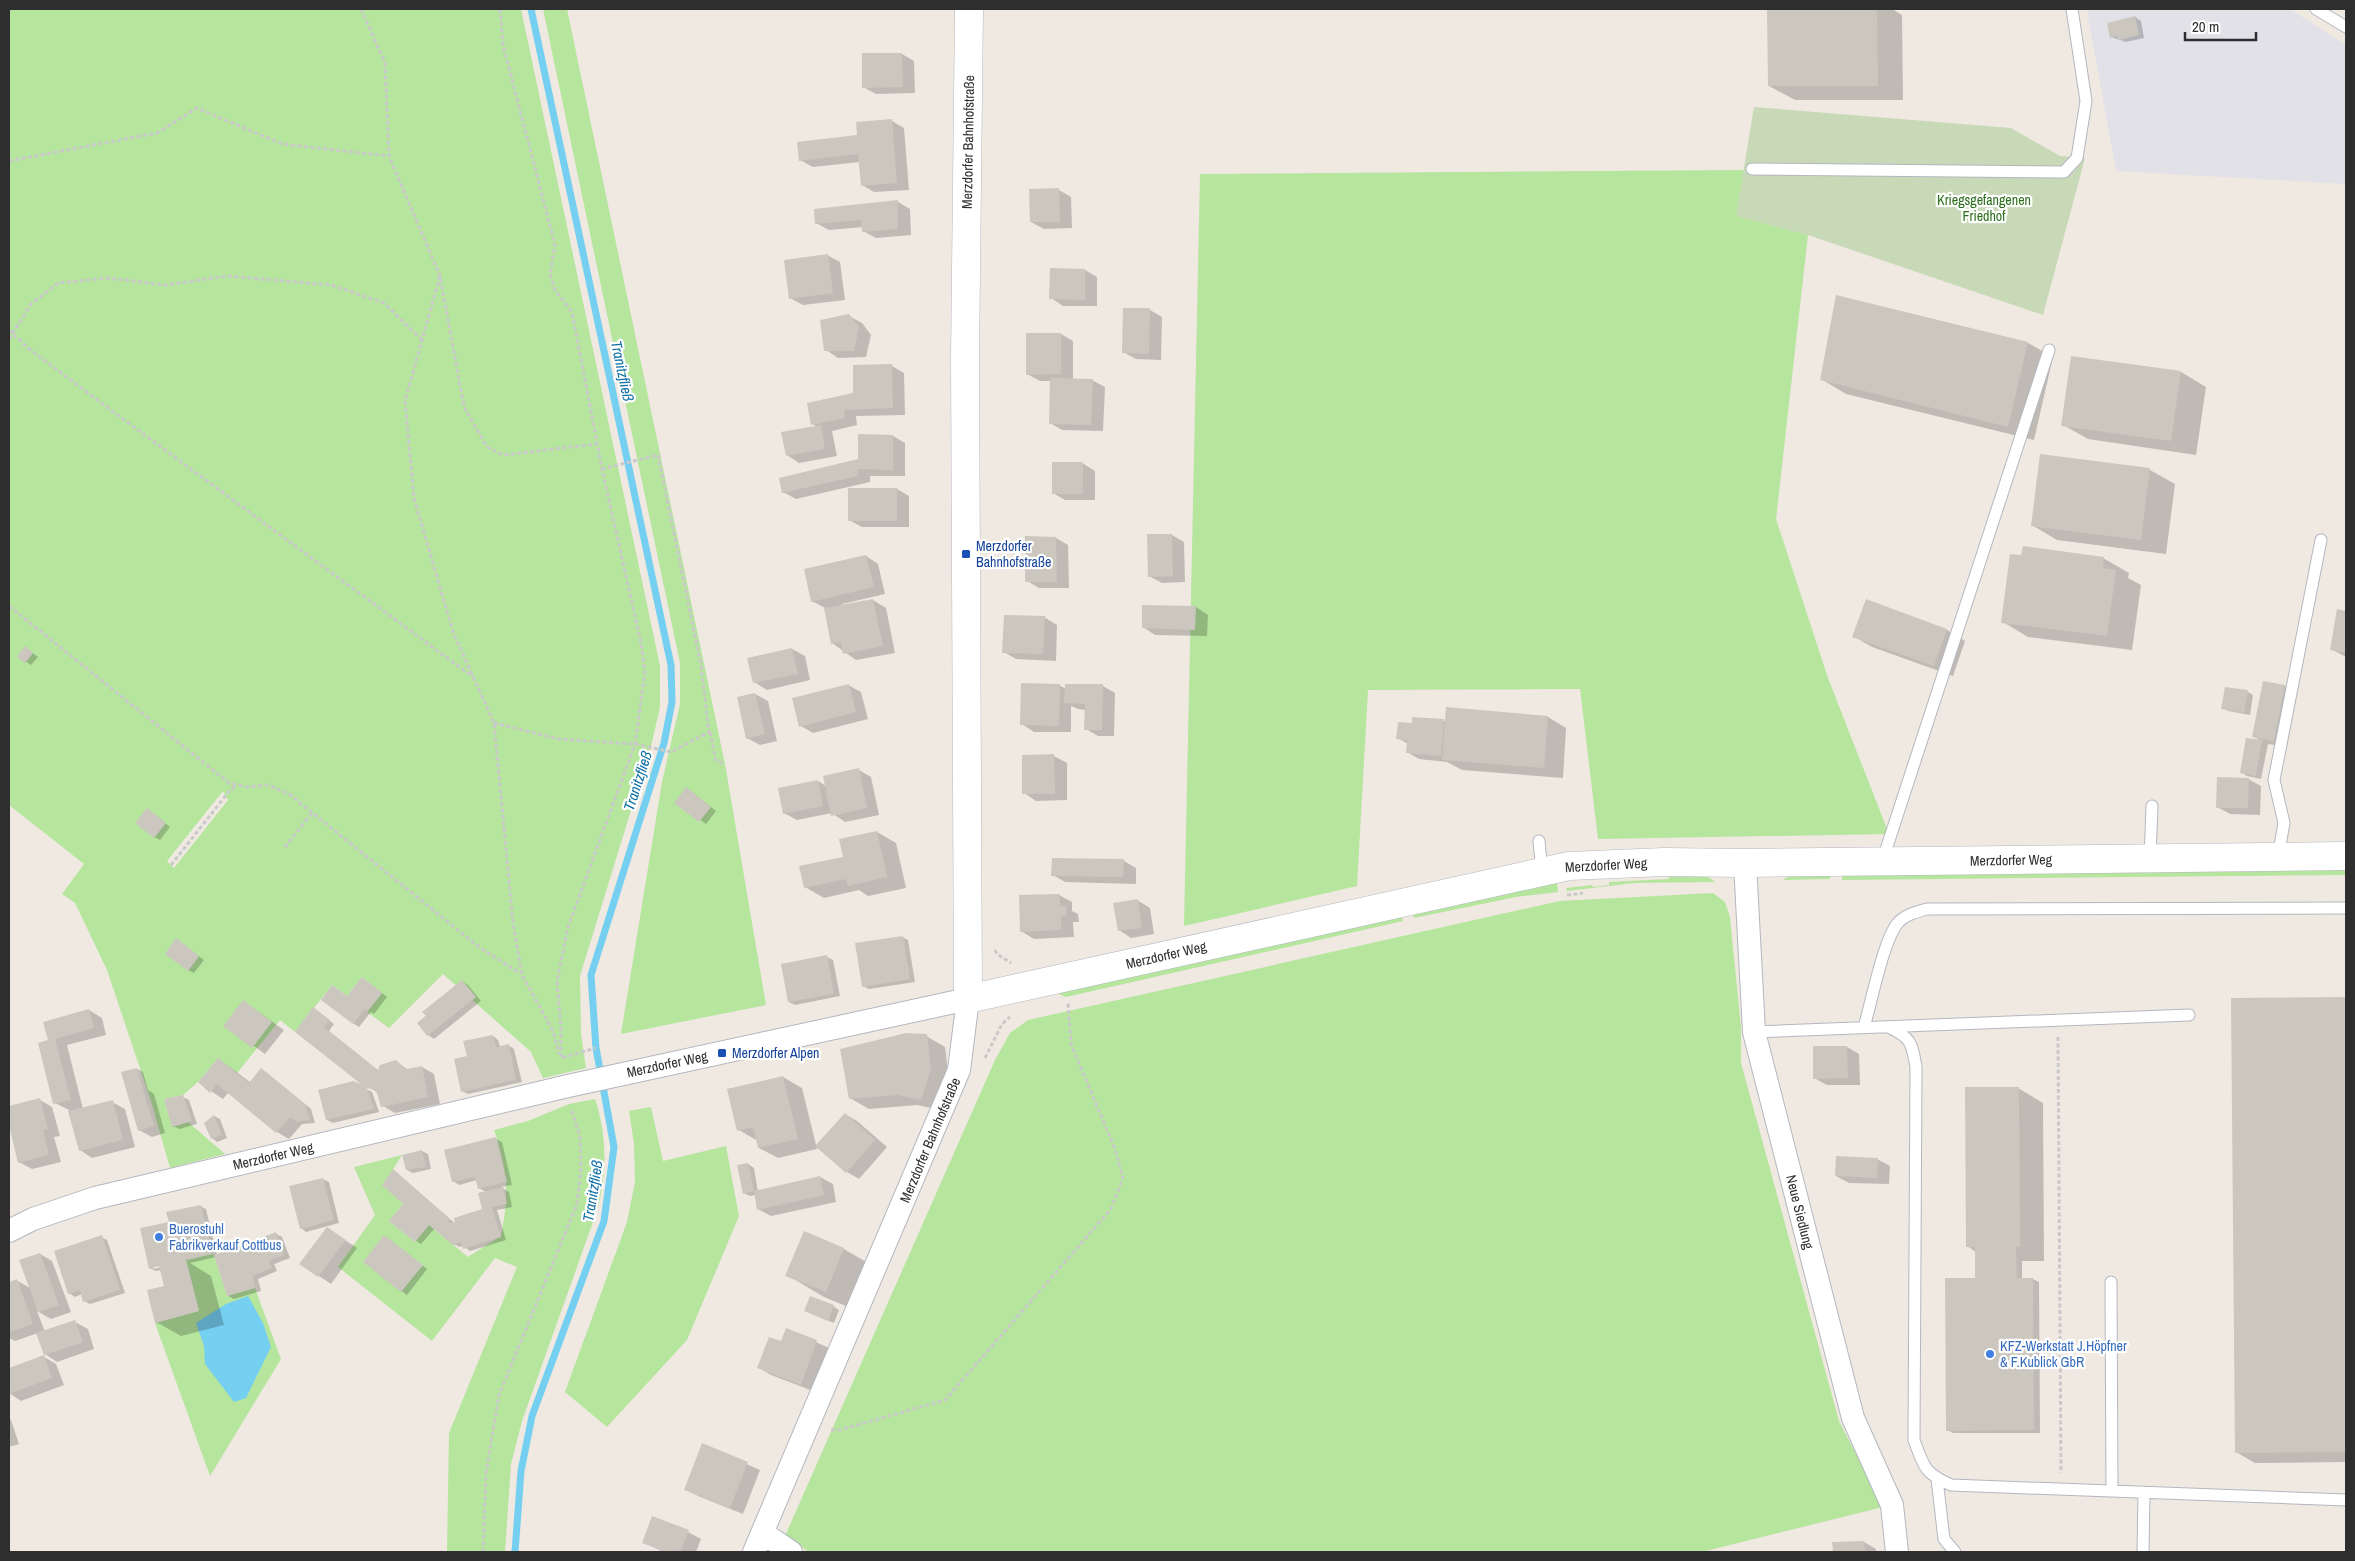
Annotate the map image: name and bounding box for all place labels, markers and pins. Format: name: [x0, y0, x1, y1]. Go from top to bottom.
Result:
place label: Merzdorfer Bahnhofstraße: [976, 537, 1051, 571]
marker: Merzdorfer Bahnhofstraße: [960, 548, 972, 560]
place label: Merzdorfer Alpen: [732, 1044, 819, 1062]
marker: Merzdorfer Alpen: [716, 1047, 728, 1059]
place label: Buerostuhl Fabrikverkauf Cottbus: [169, 1220, 282, 1254]
marker: Buerostuhl Fabrikverkauf Cottbus: [153, 1231, 165, 1243]
place label: KFZ-Werkstatt J.Höpfner & F.Kublick GbR: [2000, 1337, 2127, 1371]
marker: KFZ-Werkstatt J.Höpfner & F.Kublick GbR: [1984, 1348, 1996, 1360]

